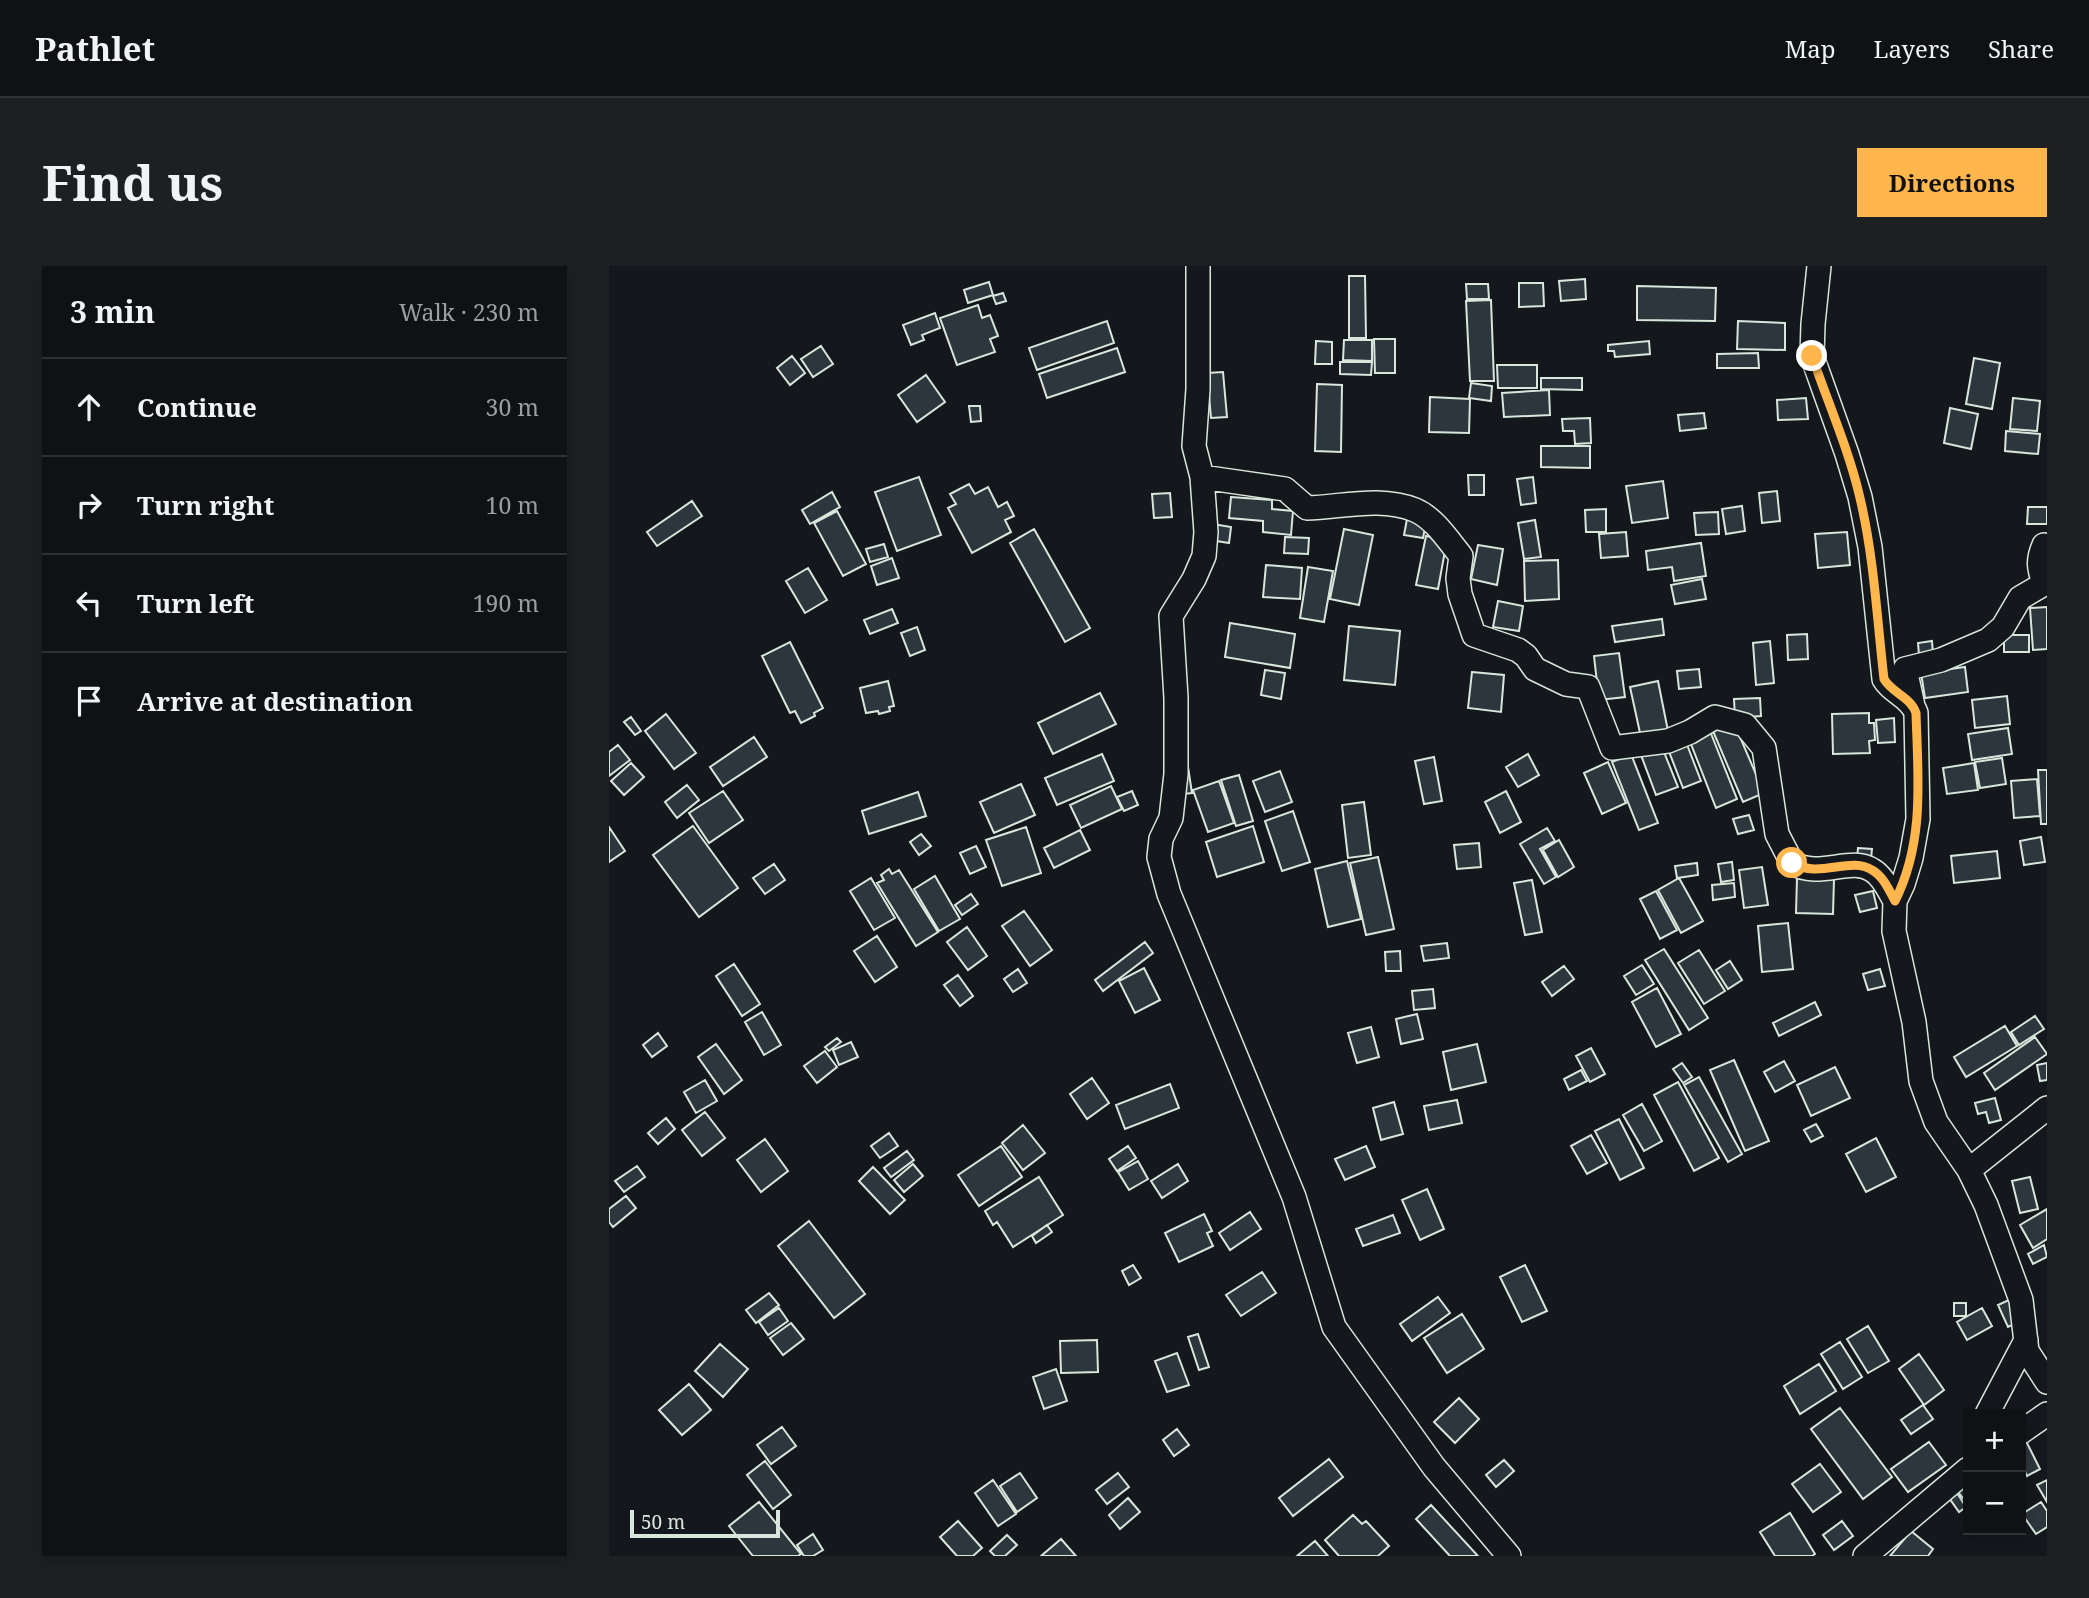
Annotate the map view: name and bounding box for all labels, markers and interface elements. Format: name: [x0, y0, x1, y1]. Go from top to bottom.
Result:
text: Pathlet: [35, 26, 155, 71]
text: Map: [1785, 32, 1836, 65]
text: Layers: [1874, 32, 1950, 65]
text: Share: [1988, 32, 2054, 65]
button: Directions: [1857, 148, 2047, 217]
text: Find us: [42, 149, 223, 215]
text: 3 min: [70, 291, 155, 332]
text: Walk · 230 m: [399, 296, 539, 328]
route end: [1796, 340, 1827, 371]
icon: ahead: [70, 388, 108, 426]
text: Continue: [137, 389, 257, 425]
text: 30 m: [486, 391, 539, 423]
icon: right: [70, 486, 108, 524]
text: Turn right: [137, 487, 274, 523]
text: 10 m: [486, 489, 539, 521]
icon: left: [70, 584, 108, 622]
text: Turn left: [137, 585, 254, 621]
text: 190 m: [473, 587, 539, 619]
icon: arrive: [70, 682, 108, 720]
text: Arrive at destination: [137, 683, 413, 719]
route start: [1776, 847, 1807, 878]
map controls: [1963, 1409, 2026, 1535]
button: +: [1963, 1409, 2026, 1472]
button: −: [1963, 1472, 2026, 1535]
scale bar: [630, 1507, 781, 1539]
text: 50 m: [641, 1509, 685, 1535]

